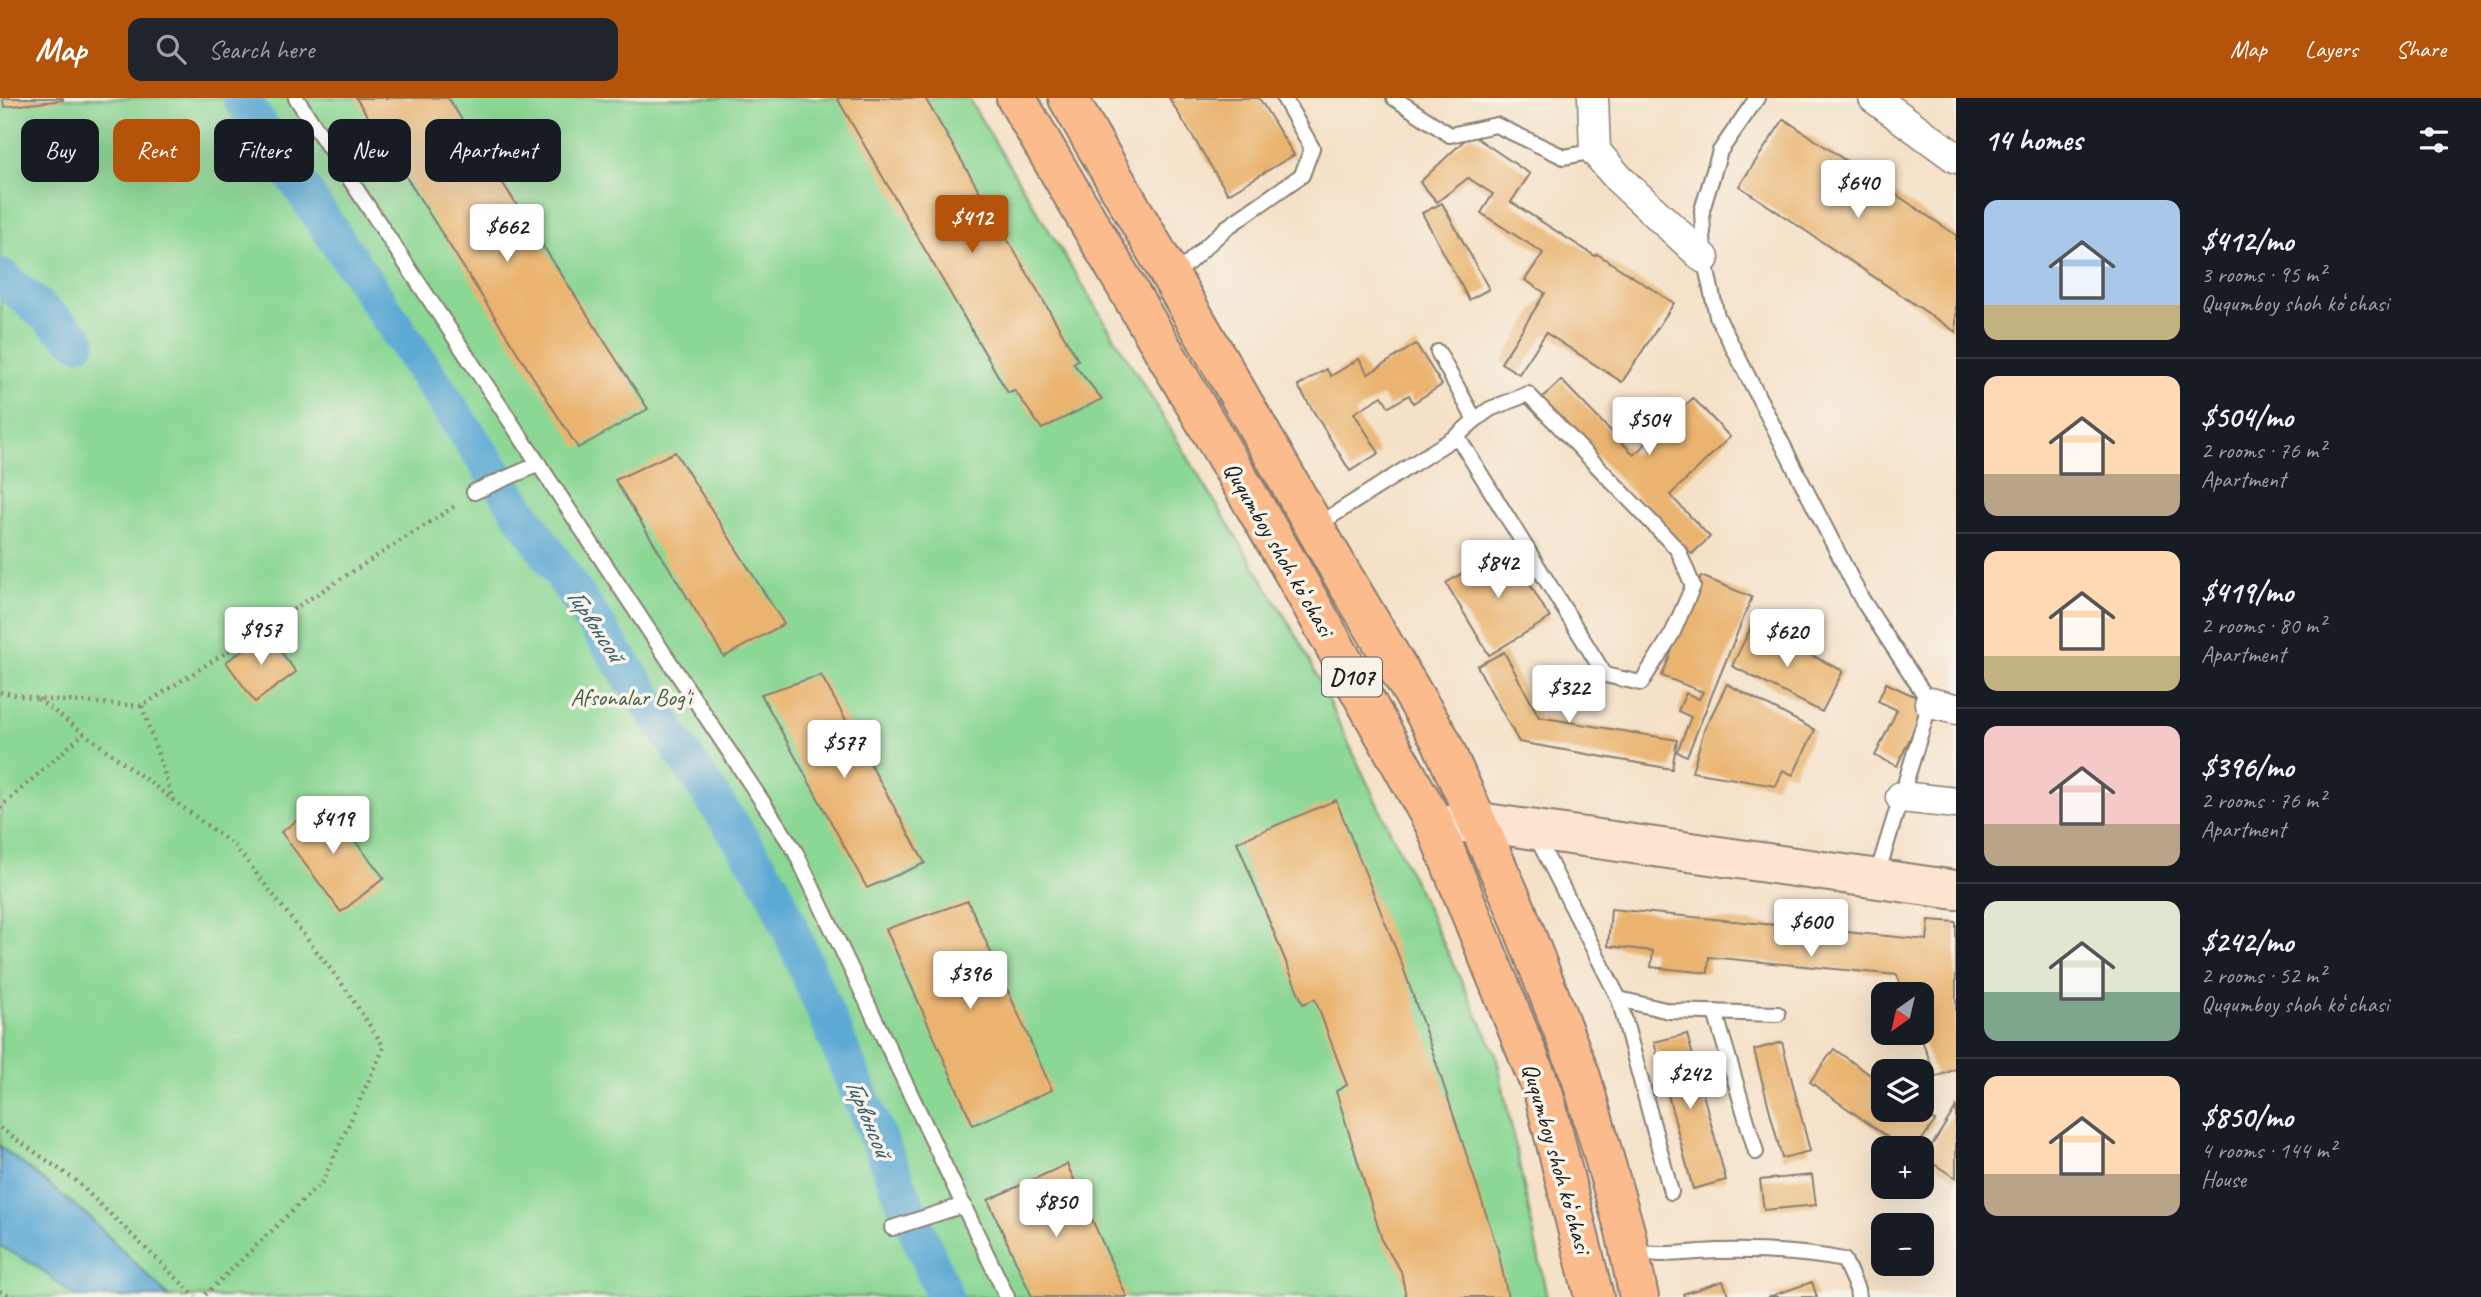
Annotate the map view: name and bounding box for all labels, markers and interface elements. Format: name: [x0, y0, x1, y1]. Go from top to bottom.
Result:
search box: [128, 18, 618, 81]
text: Map: [35, 28, 86, 70]
icon: search: [152, 30, 190, 68]
text: Search here: [208, 33, 314, 66]
text: Map: [2230, 34, 2267, 64]
text: Layers: [2305, 34, 2358, 64]
text: Share: [2396, 34, 2446, 64]
chip: Buy: [21, 119, 99, 182]
chip: Rent: [113, 119, 200, 182]
chip: Filters: [214, 119, 314, 182]
chip: New: [328, 119, 411, 182]
chip: Apartment: [425, 119, 561, 182]
text: 14 homes: [1984, 121, 2082, 159]
icon: filters: [2415, 121, 2453, 159]
pin: $640: [1817, 160, 1899, 220]
text: $640: [1837, 168, 1879, 197]
pin: $412: [931, 195, 1013, 255]
text: $412: [951, 203, 993, 232]
pin: $662: [466, 204, 548, 264]
text: $662: [486, 212, 528, 241]
text: $412/mo: [2201, 222, 2293, 260]
icon: home: [2040, 228, 2124, 312]
text: 3 rooms · 95 m²: [2201, 260, 2325, 289]
text: Ququmboy shoh koʻchasi: [2201, 289, 2389, 318]
pin: $504: [1608, 398, 1690, 457]
text: $504/mo: [2201, 398, 2293, 436]
icon: home: [2040, 404, 2124, 488]
text: $504: [1628, 405, 1670, 434]
text: 2 rooms · 76 m²: [2201, 436, 2325, 465]
street label: Ququmboy shoh koʻchasi: [1217, 457, 1342, 644]
text: Apartment: [2201, 465, 2286, 494]
pin: $842: [1457, 540, 1539, 600]
text: $842: [1477, 548, 1519, 577]
text: $419/mo: [2201, 573, 2293, 611]
icon: home: [2040, 579, 2124, 663]
water label: Гирвонсой: [560, 582, 635, 672]
pin: $957: [220, 608, 302, 667]
pin: $620: [1746, 610, 1828, 669]
text: 2 rooms · 80 m²: [2201, 611, 2325, 640]
text: $957: [241, 615, 281, 644]
text: $620: [1766, 617, 1808, 646]
text: Apartment: [2201, 640, 2286, 669]
road number: D107: [1322, 657, 1382, 696]
pin: $322: [1528, 666, 1610, 725]
text: $322: [1548, 673, 1590, 702]
park label: Afsonalar Bog'i: [570, 682, 694, 712]
pin: $577: [803, 720, 885, 780]
text: $577: [824, 728, 864, 757]
text: $396/mo: [2201, 748, 2294, 786]
icon: home: [2040, 754, 2124, 838]
text: 2 rooms · 76 m²: [2201, 786, 2325, 815]
pin: $419: [292, 796, 374, 856]
text: $419: [312, 804, 354, 833]
text: Apartment: [2201, 815, 2286, 844]
pin: $600: [1770, 900, 1852, 959]
text: $600: [1790, 907, 1832, 936]
text: $242/mo: [2201, 923, 2293, 961]
icon: home: [2040, 929, 2124, 1013]
pin: $396: [929, 951, 1011, 1011]
text: $396: [949, 959, 991, 988]
text: 2 rooms · 52 m²: [2201, 961, 2325, 990]
north arrow: [1871, 982, 1934, 1045]
map controls: [1871, 982, 1934, 1276]
text: Ququmboy shoh koʻchasi: [2201, 990, 2389, 1019]
pin: $242: [1649, 1052, 1731, 1111]
text: $242: [1669, 1059, 1711, 1088]
button: layers: [1871, 1059, 1934, 1122]
street label: Ququmboy shoh koʻchasi: [1516, 1060, 1599, 1259]
water label: Гирвонсой: [838, 1074, 902, 1167]
text: $850/mo: [2201, 1098, 2293, 1136]
icon: home: [2040, 1104, 2124, 1188]
button: +: [1871, 1136, 1934, 1199]
text: 4 rooms · 144 m²: [2201, 1136, 2336, 1165]
text: House: [2201, 1165, 2246, 1194]
pin: $850: [1015, 1180, 1097, 1239]
text: $850: [1035, 1187, 1077, 1216]
button: −: [1871, 1213, 1934, 1276]

